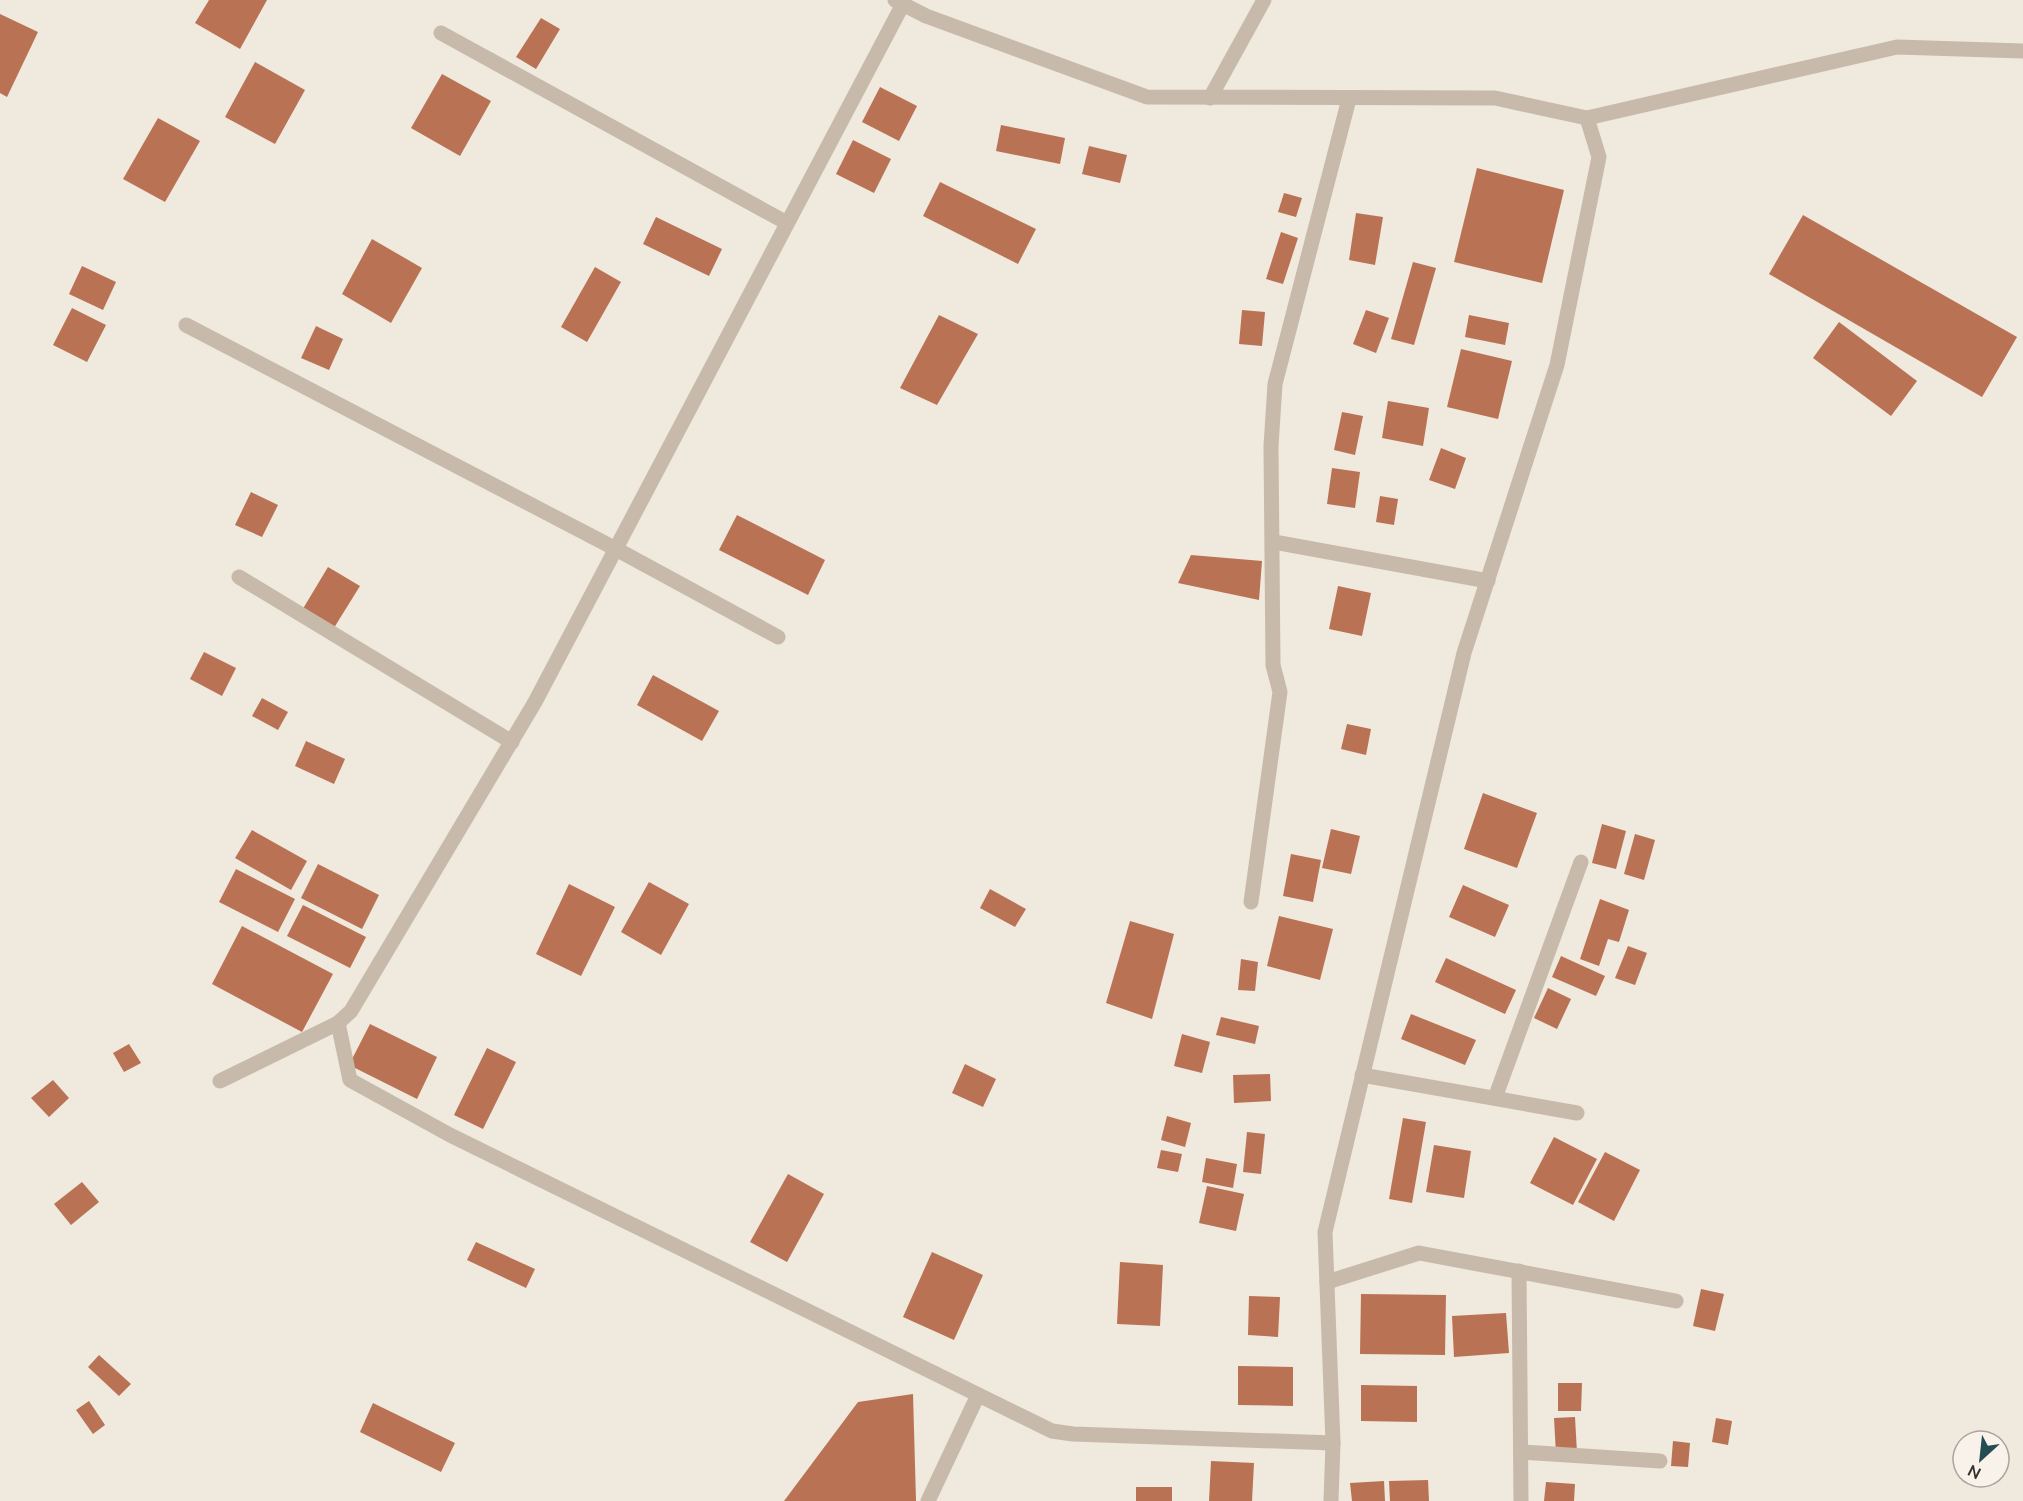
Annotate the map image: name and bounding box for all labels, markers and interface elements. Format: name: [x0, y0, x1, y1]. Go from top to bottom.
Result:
north arrow: [1951, 1429, 2011, 1489]
text: N: [1964, 1461, 1984, 1484]

